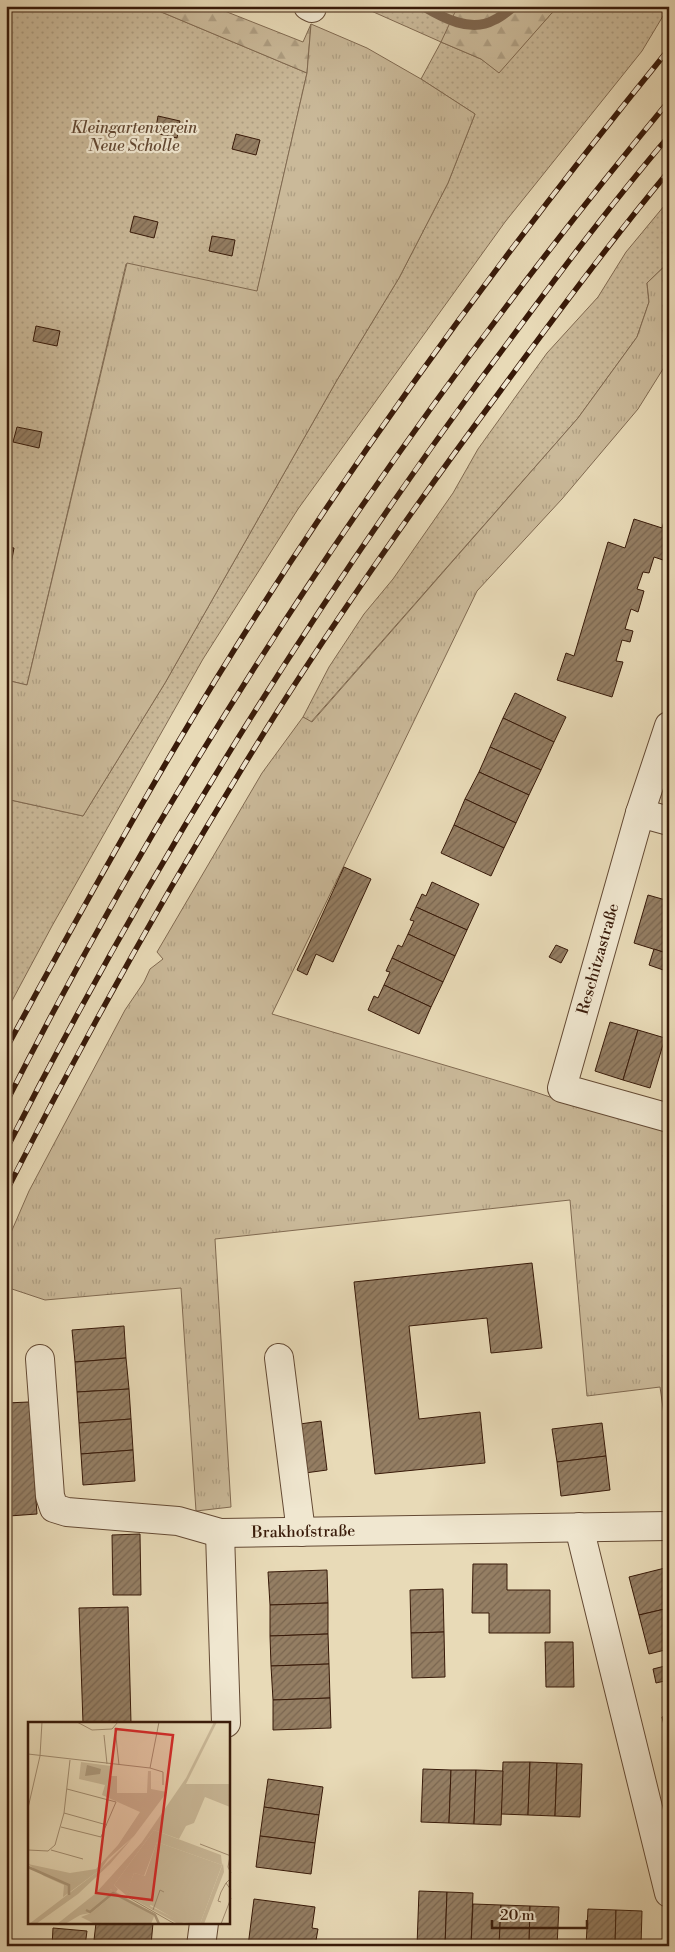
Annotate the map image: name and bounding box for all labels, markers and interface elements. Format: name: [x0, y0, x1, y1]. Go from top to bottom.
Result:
park label: Kleingartenverein Neue Scholle: [71, 118, 198, 156]
street label: Reschitzastraße: [573, 901, 623, 1017]
street label: Brakhofstraße: [250, 1521, 355, 1543]
inset map: [28, 1722, 230, 1924]
scale bar: [492, 1897, 588, 1929]
text: 20 m: [500, 1906, 535, 1925]

